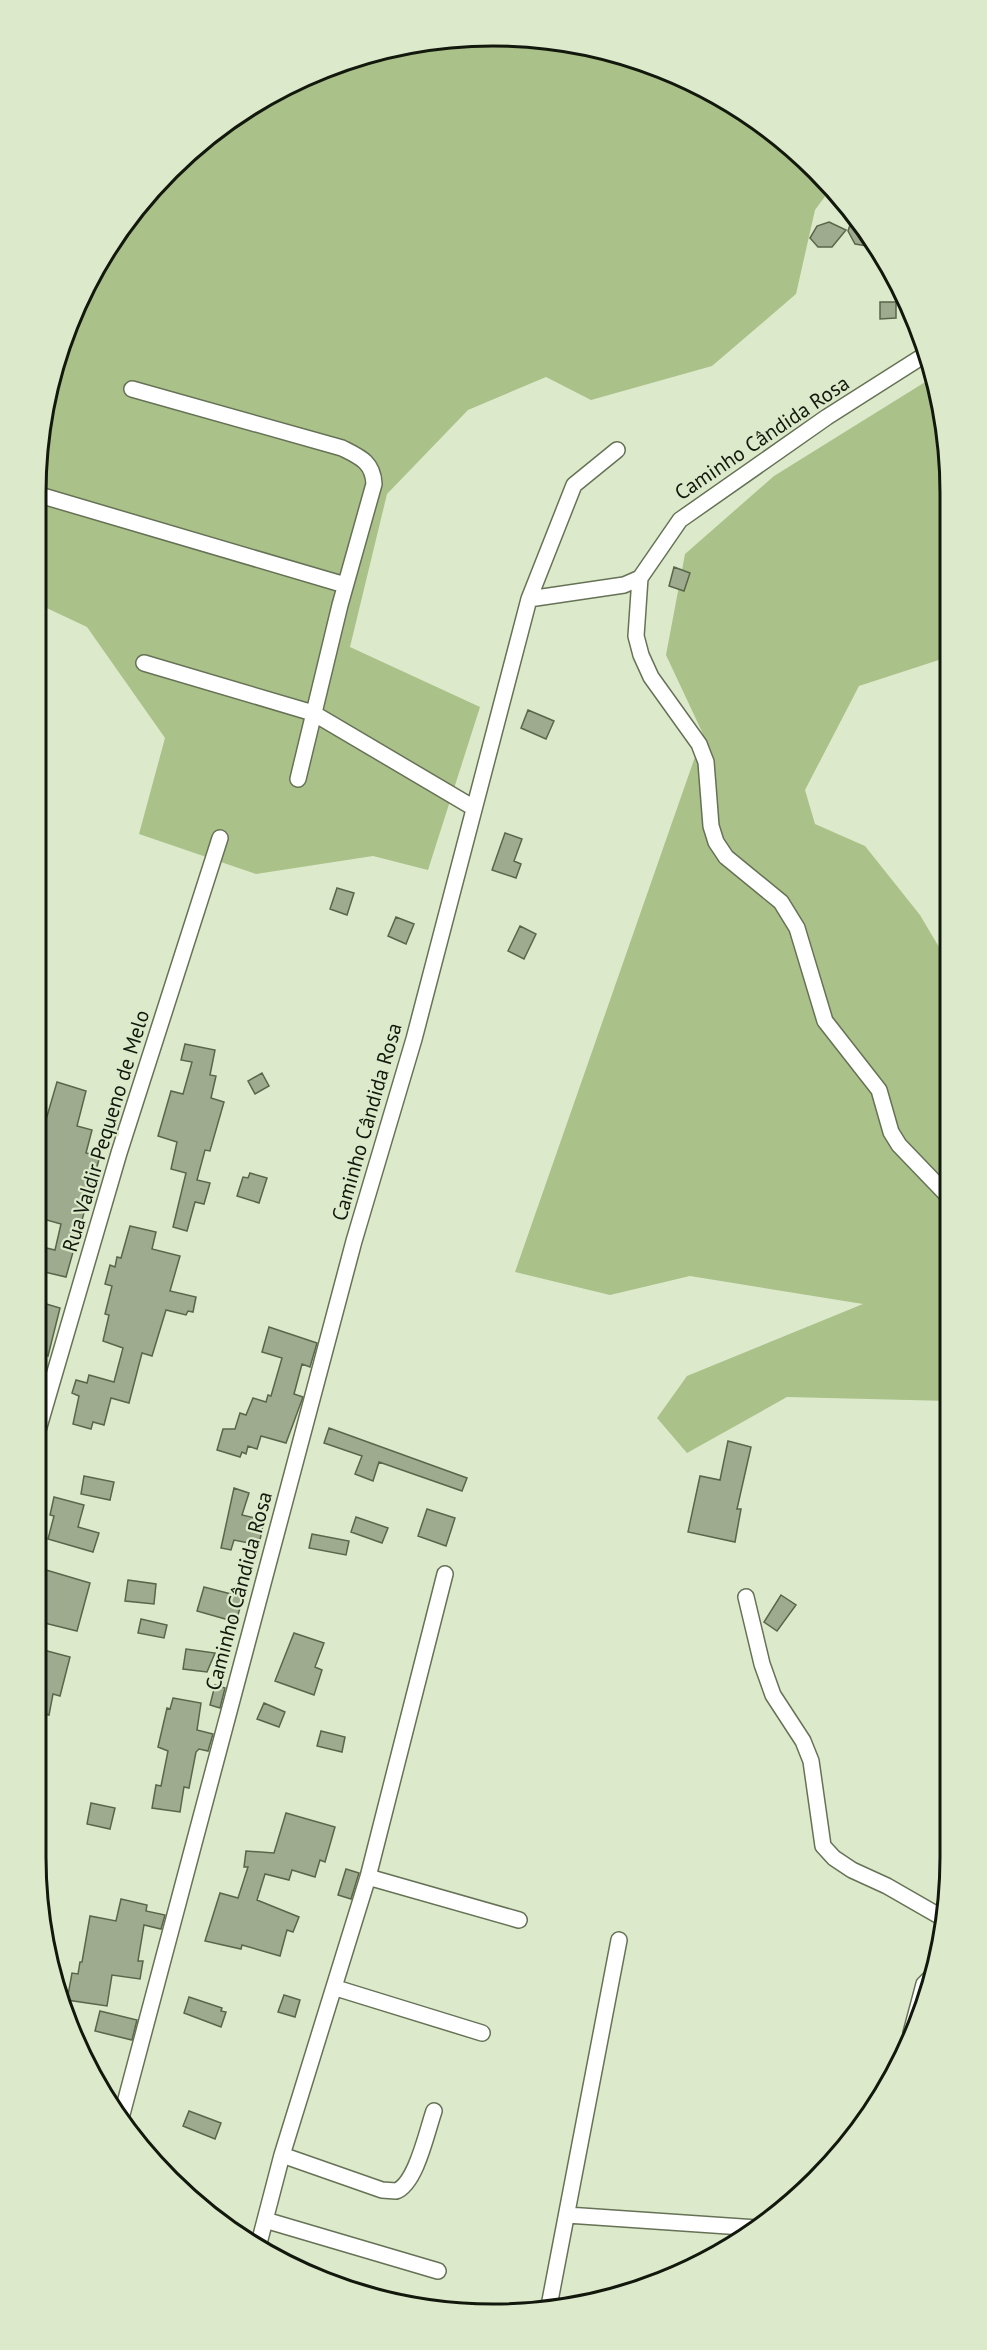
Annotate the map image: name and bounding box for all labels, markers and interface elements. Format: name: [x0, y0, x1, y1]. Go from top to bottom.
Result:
street label: Caminho Cândida Rosa: [669, 369, 854, 506]
street label: Rua Valdir Pequeno de Melo: [56, 1007, 155, 1255]
street label: Caminho Cândida Rosa: [325, 1020, 408, 1224]
street label: Caminho Cândida Rosa: [199, 1489, 278, 1693]

